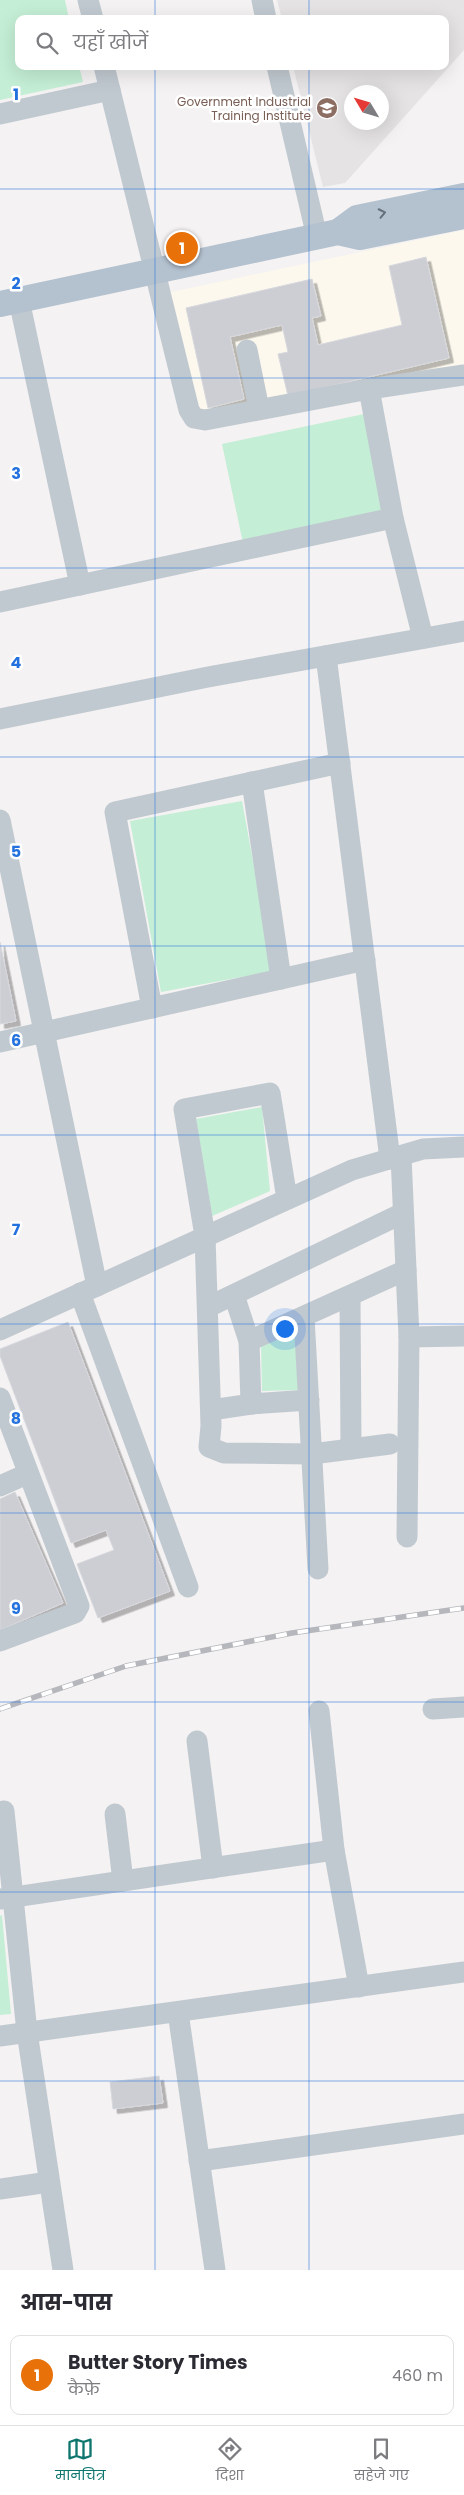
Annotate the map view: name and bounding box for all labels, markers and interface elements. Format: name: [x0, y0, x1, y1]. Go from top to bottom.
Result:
search box: [15, 15, 449, 70]
icon: search: [33, 29, 61, 57]
text: यहाँ खोजें: [73, 29, 148, 56]
text: 1: [13, 83, 19, 106]
north arrow: [344, 85, 389, 130]
place label: Government Industrial Training Institute: [177, 93, 311, 124]
school or university icon: Government Industrial Training Institute: [315, 96, 339, 120]
one-way arrow: [377, 208, 386, 218]
pin: 1: [166, 229, 198, 267]
text: 2: [11, 272, 21, 295]
text: 3: [11, 462, 21, 485]
text: 4: [11, 651, 22, 674]
text: 5: [11, 840, 21, 863]
text: 6: [11, 1029, 21, 1052]
text: 7: [12, 1218, 21, 1241]
your location: [272, 1316, 298, 1342]
text: 8: [11, 1407, 21, 1430]
text: 9: [11, 1597, 21, 1620]
text: आस-पास: [20, 2288, 112, 2317]
text: Butter Story Times: [68, 2349, 248, 2376]
text: 1: [34, 2364, 40, 2387]
text: 460 m: [392, 2364, 443, 2387]
text: कैफ़े: [68, 2378, 100, 2401]
tab: मानचित्र: [55, 2435, 105, 2486]
tab: दिशा: [216, 2435, 244, 2486]
tab: सहेजे गए: [354, 2435, 409, 2486]

